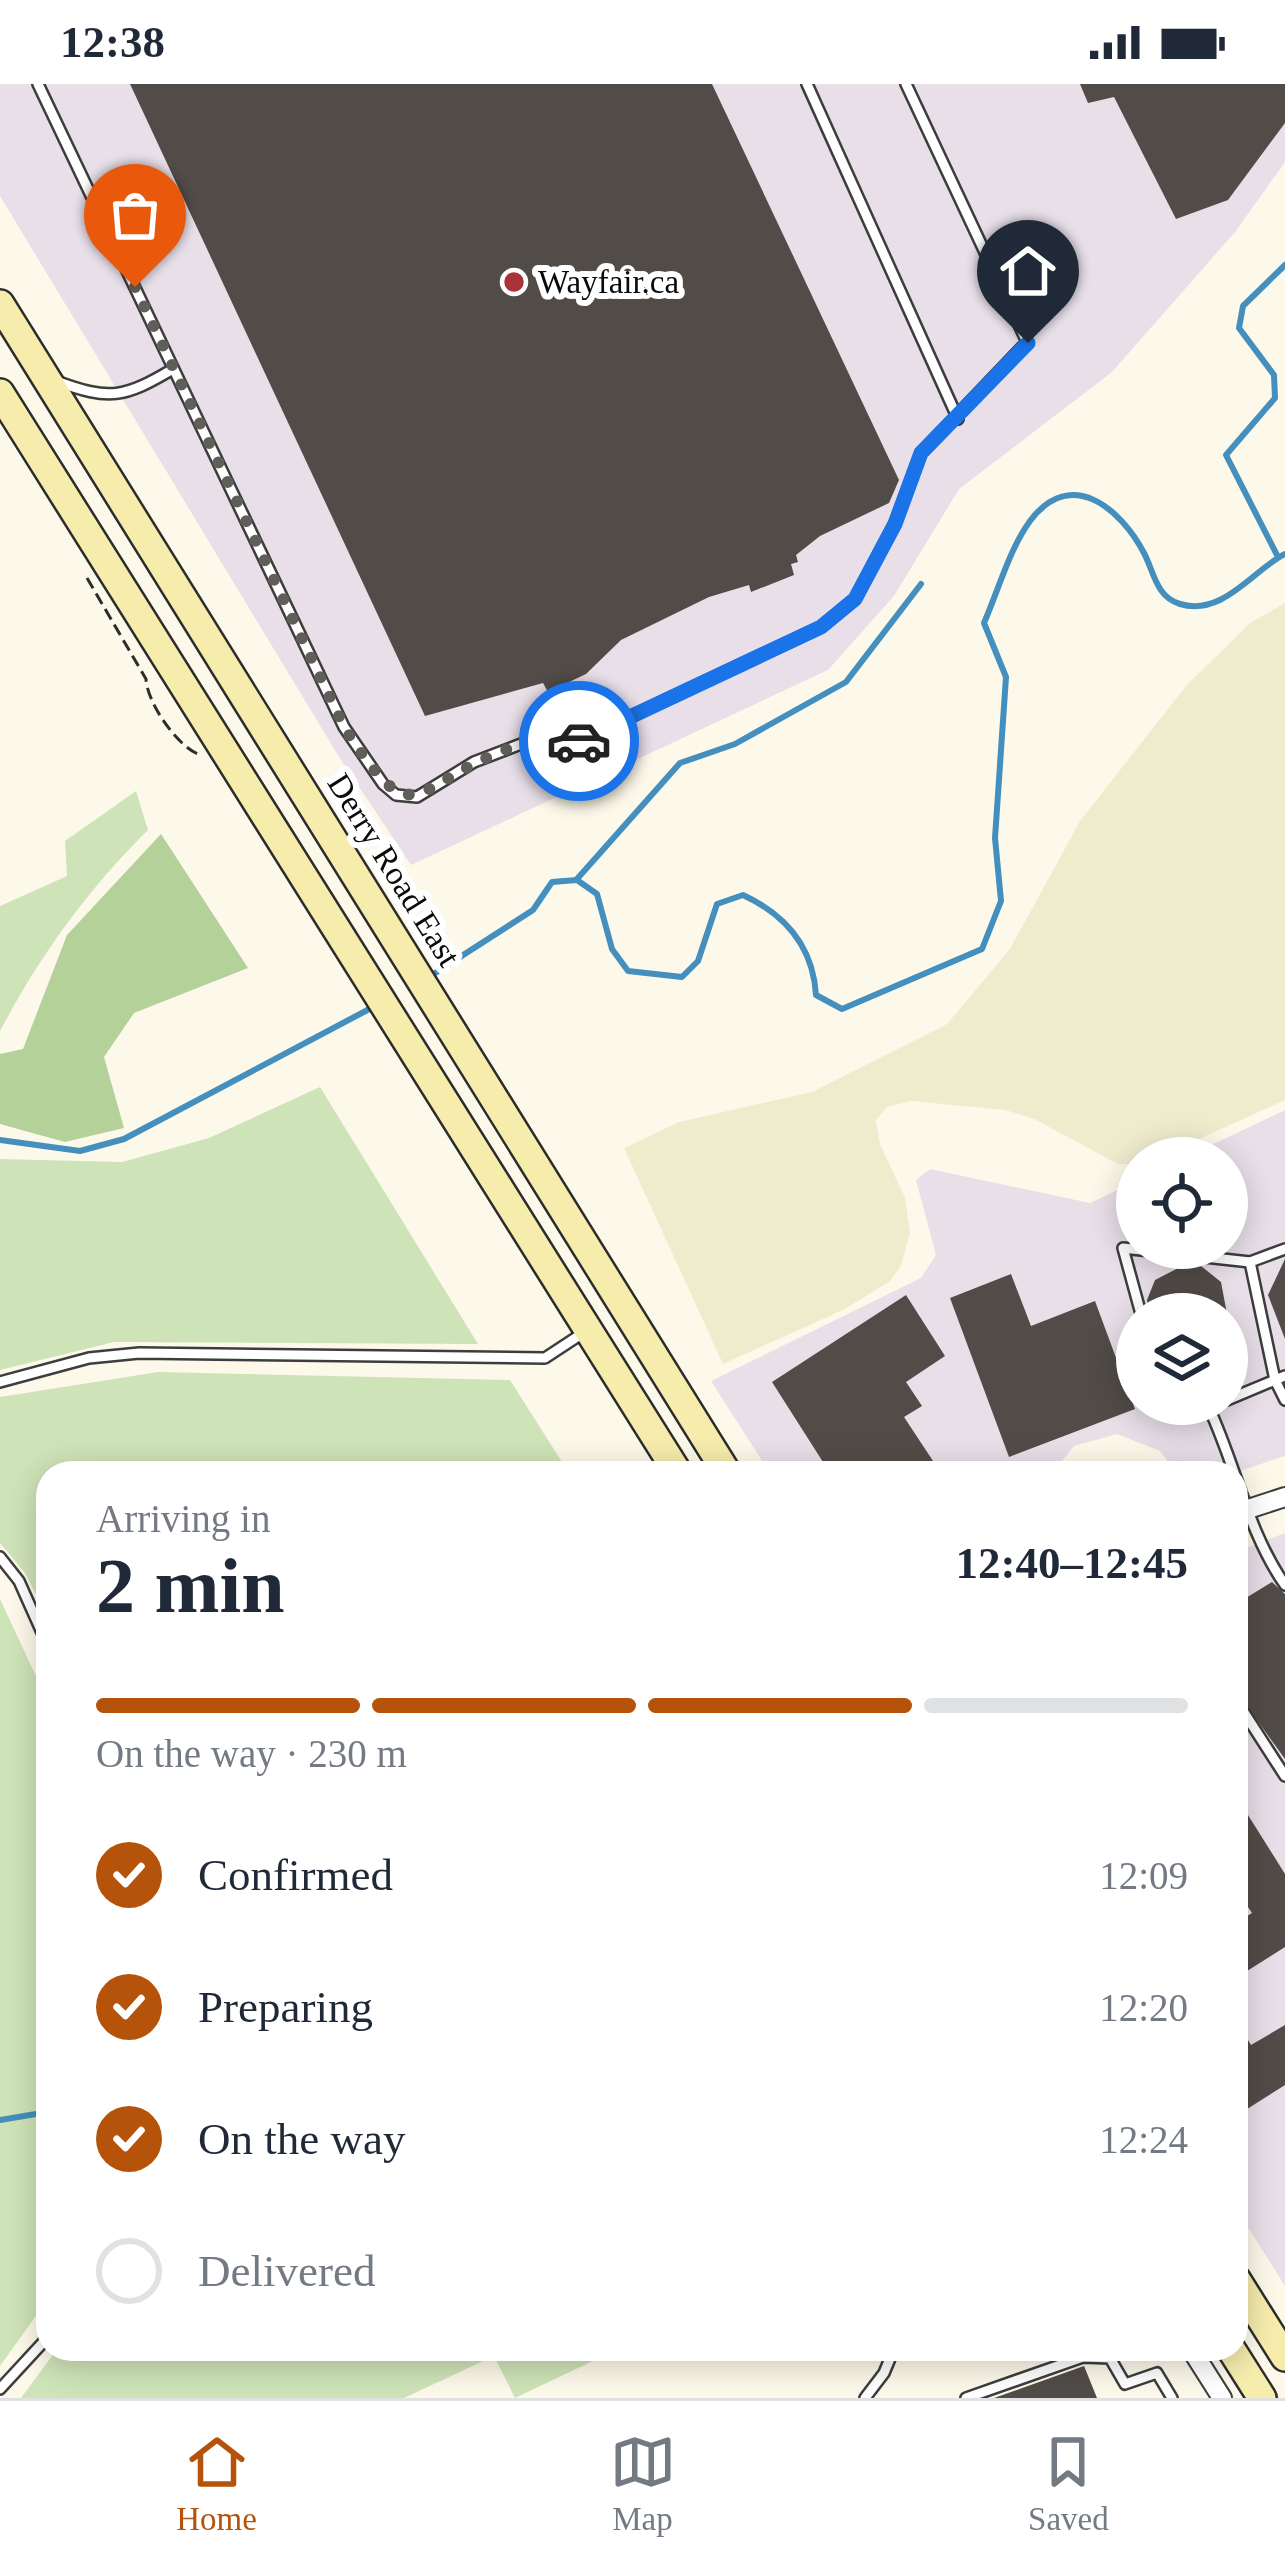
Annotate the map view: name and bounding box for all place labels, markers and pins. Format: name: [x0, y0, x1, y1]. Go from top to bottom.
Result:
pin: [84, 164, 186, 287]
pin: [977, 220, 1079, 343]
place label: Wayfair.ca: [538, 264, 680, 300]
marker: Wayfair.ca: [501, 269, 527, 295]

